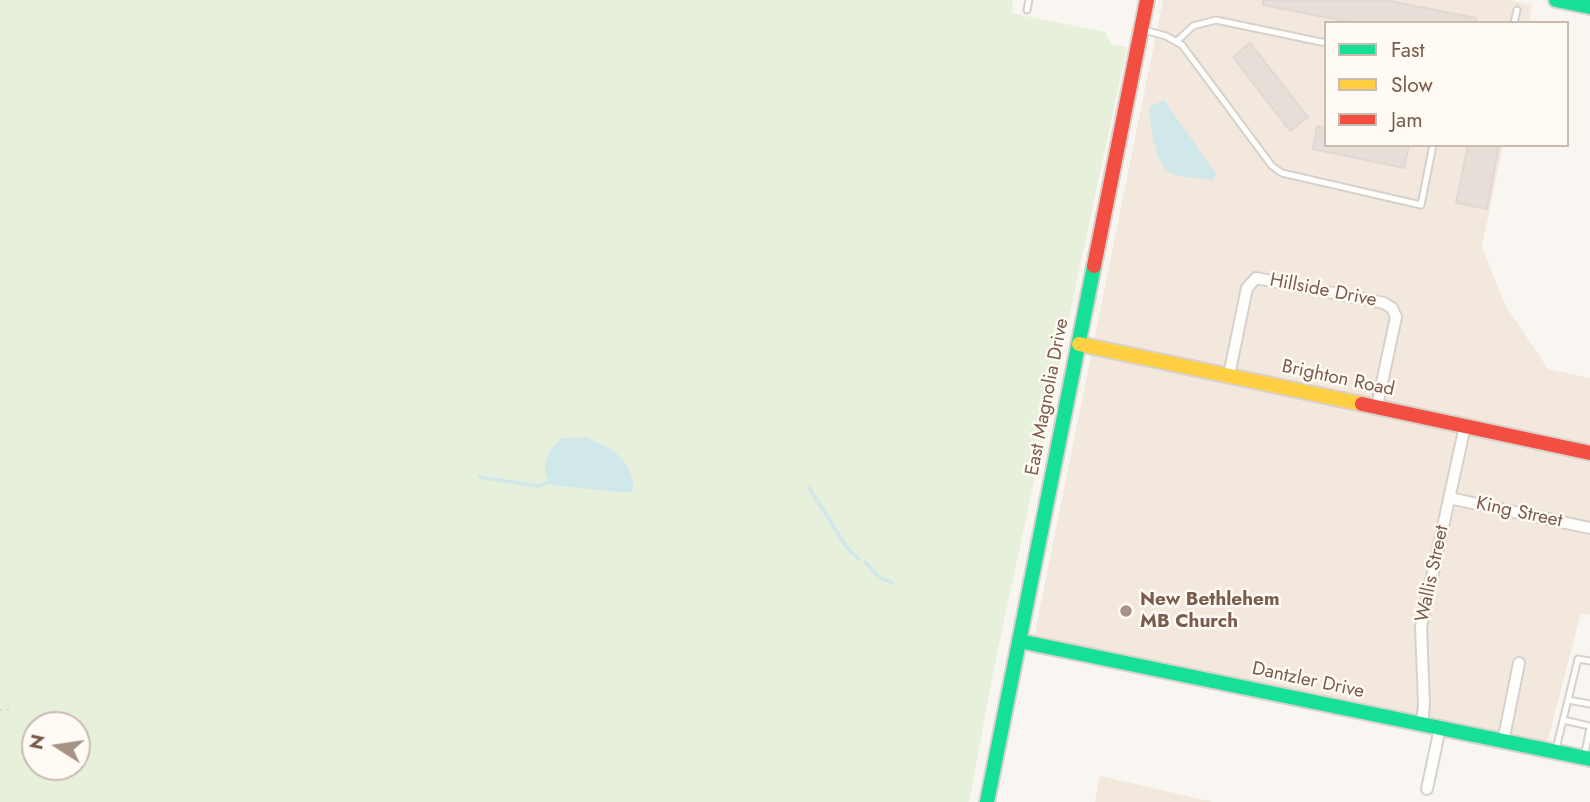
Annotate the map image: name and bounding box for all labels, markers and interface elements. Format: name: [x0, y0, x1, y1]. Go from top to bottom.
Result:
legend: [1324, 21, 1569, 147]
text: Fast: [1391, 35, 1424, 65]
text: Slow: [1391, 70, 1433, 100]
text: Jam: [1391, 105, 1423, 135]
street label: Hillside Drive: [1268, 269, 1378, 313]
street label: East Magnolia Drive: [1022, 316, 1074, 478]
street label: Brighton Road: [1280, 356, 1396, 402]
street label: King Street: [1474, 493, 1564, 533]
street label: Wallis Street: [1412, 523, 1454, 625]
place label: New Bethlehem MB Church: [1140, 589, 1279, 633]
marker: New Bethlehem MB Church: [1118, 603, 1134, 619]
street label: Dantzler Drive: [1250, 658, 1366, 704]
north arrow: [21, 711, 91, 781]
text: N: [22, 732, 52, 752]

